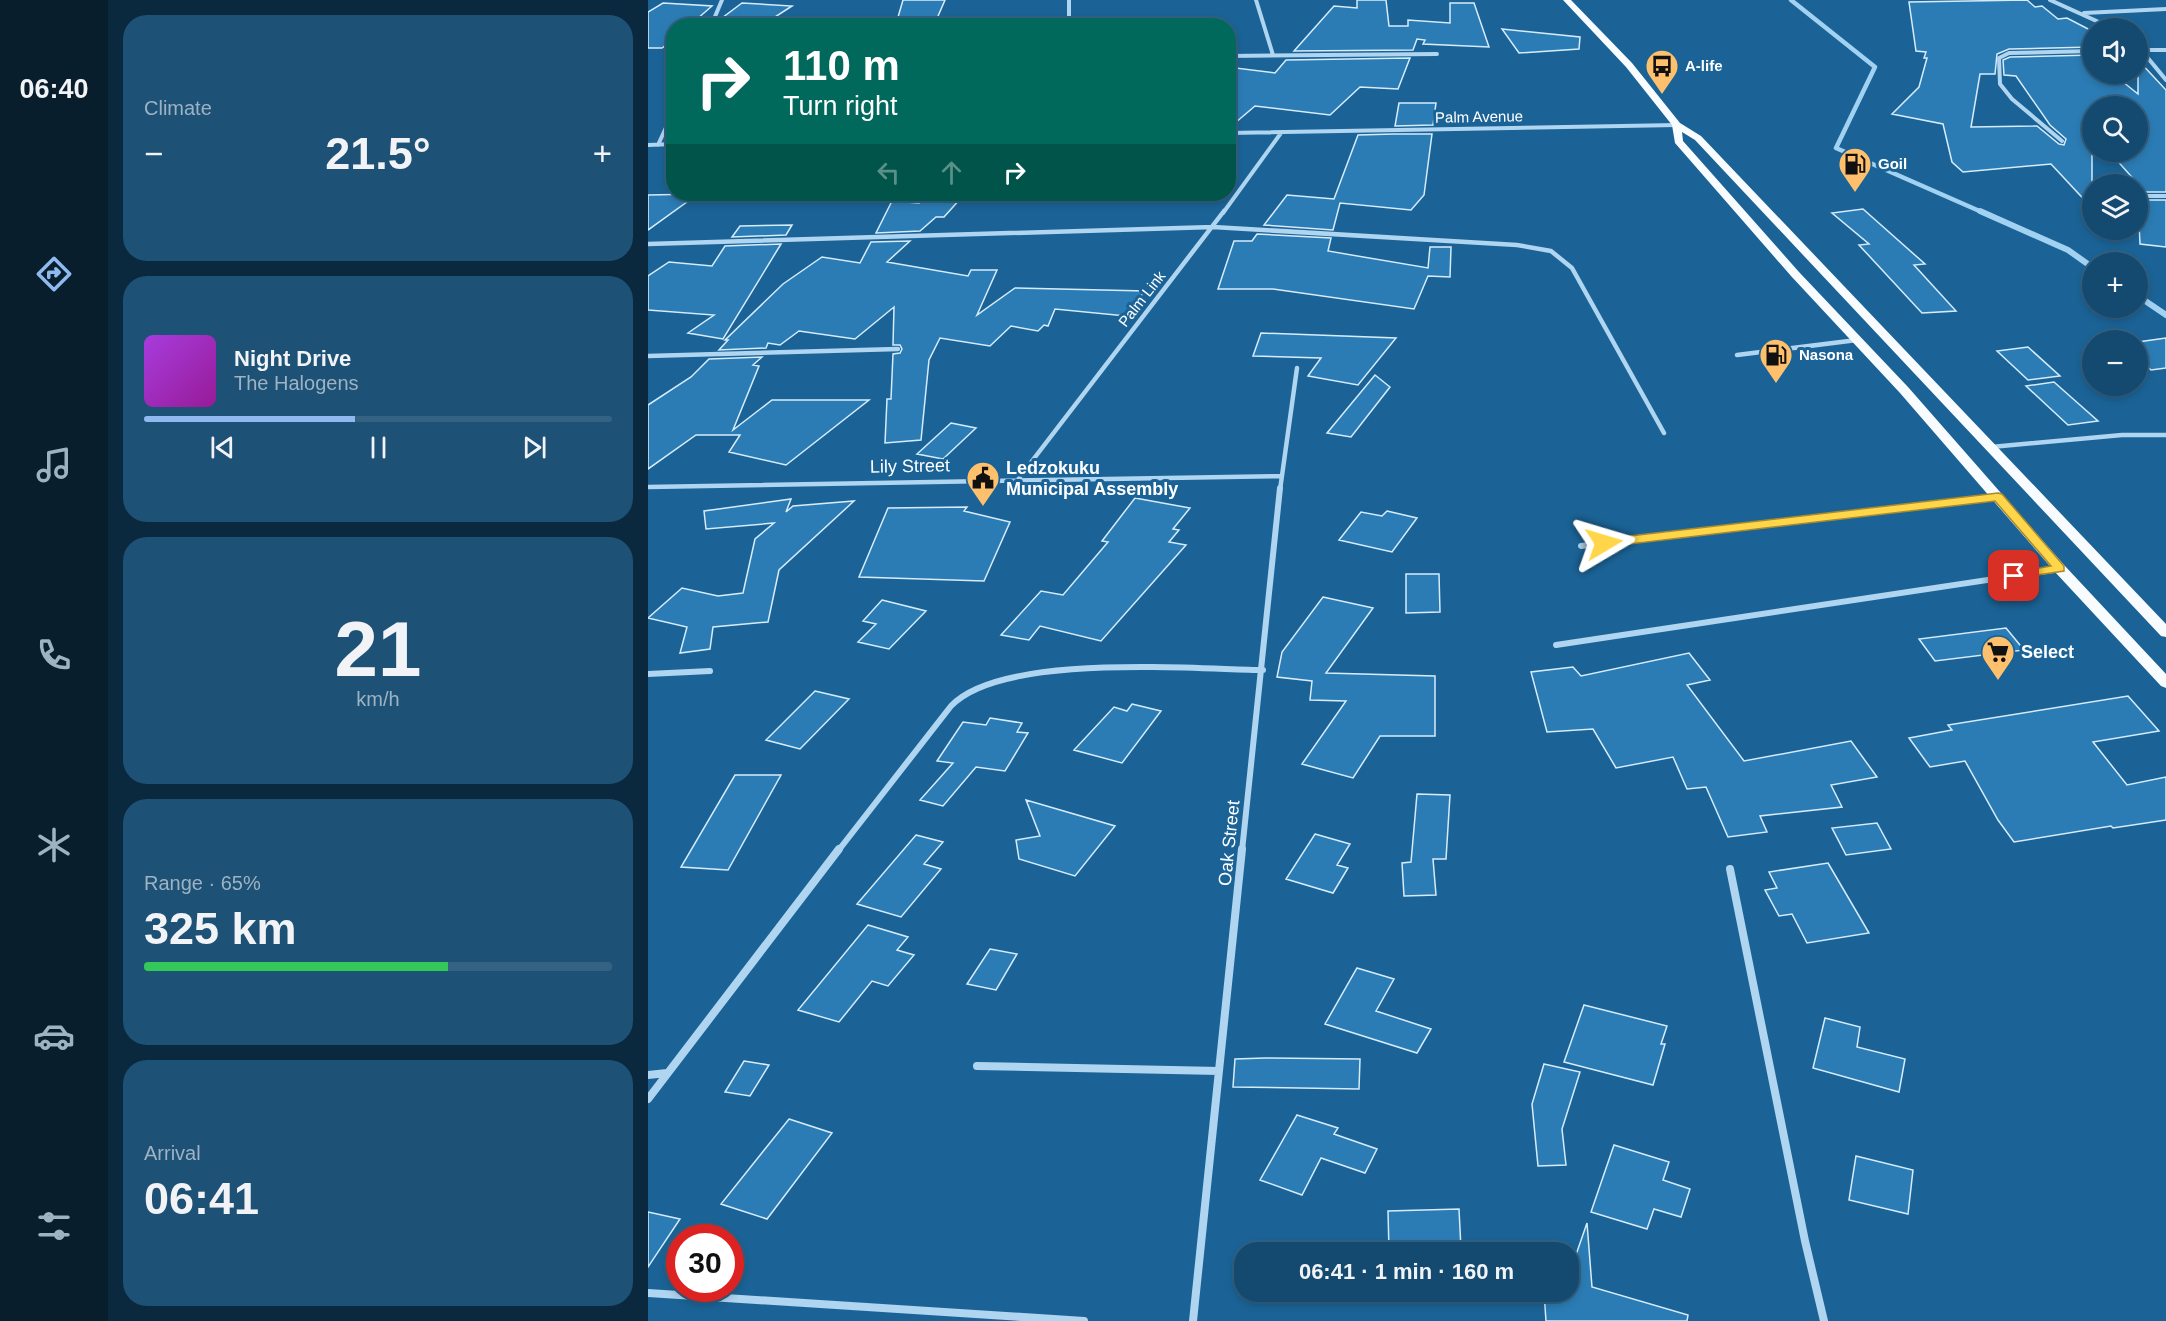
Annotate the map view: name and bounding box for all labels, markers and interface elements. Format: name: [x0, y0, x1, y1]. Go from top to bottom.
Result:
map controls: [2082, 18, 2148, 396]
button: sound: [2082, 18, 2148, 84]
icon: right: [684, 42, 762, 120]
text: 110 m: [783, 42, 900, 89]
bus stop icon: A-life: [1644, 48, 1680, 95]
place label: A-life: [1685, 57, 1723, 74]
text: 06:40: [19, 74, 89, 104]
text: Turn right: [783, 91, 898, 121]
button: search: [2082, 96, 2148, 162]
text: Climate: [144, 97, 212, 119]
street label: Palm Avenue: [1435, 107, 1523, 126]
text: 21.5°: [325, 128, 431, 179]
text: −: [144, 135, 163, 172]
text: +: [593, 135, 612, 172]
fuel station icon: Goil: [1837, 146, 1873, 193]
place label: Goil: [1878, 155, 1907, 172]
icon: left: [872, 156, 905, 189]
icon: ahead: [935, 156, 968, 189]
icon: right: [998, 156, 1031, 189]
button: layers: [2082, 174, 2148, 240]
button: +: [2082, 252, 2148, 318]
icon: directions: [33, 253, 75, 295]
street label: Palm Link: [1115, 267, 1169, 330]
button: −: [2082, 330, 2148, 396]
fuel station icon: Nasona: [1758, 337, 1794, 384]
text: Night Drive: [234, 346, 351, 371]
place label: Nasona: [1799, 346, 1854, 363]
text: The Halogens: [234, 372, 359, 394]
icon: previous: [206, 431, 239, 464]
icon: pause: [362, 431, 395, 464]
icon: next: [518, 431, 551, 464]
icon: music: [33, 444, 75, 486]
street label: Lily Street: [870, 455, 950, 477]
place label: Ledzokuku Municipal Assembly: [1006, 458, 1178, 499]
public building icon: Ledzokuku Municipal Assembly: [965, 460, 1001, 507]
position arrow: [1572, 511, 1636, 575]
pin: [1988, 550, 2039, 601]
icon: arrive: [1997, 559, 2030, 592]
text: 21: [335, 605, 421, 693]
icon: phone: [33, 634, 75, 676]
supermarket icon: Select: [1980, 634, 2016, 681]
place label: Select: [2021, 642, 2074, 662]
text: km/h: [356, 688, 400, 710]
street label: Oak Street: [1215, 799, 1243, 887]
icon: climate: [33, 824, 75, 866]
text: Range · 65%: [144, 872, 261, 894]
text: 325 km: [144, 903, 297, 954]
icon: car: [33, 1015, 75, 1057]
text: Arrival: [144, 1142, 201, 1164]
text: 06:41: [144, 1173, 259, 1224]
icon: filters: [33, 1205, 75, 1247]
speed limit sign: 30: [666, 1224, 744, 1302]
text: 06:41 · 1 min · 160 m: [1299, 1259, 1514, 1284]

